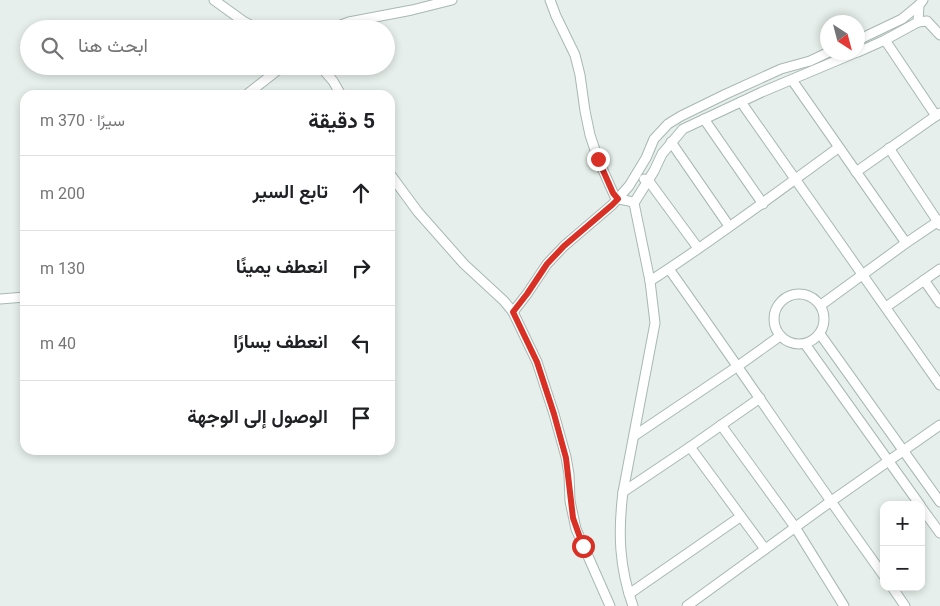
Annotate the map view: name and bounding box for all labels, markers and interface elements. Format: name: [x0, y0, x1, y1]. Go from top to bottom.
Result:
north arrow: [820, 15, 865, 60]
search box: [20, 20, 395, 75]
icon: search: [38, 34, 66, 62]
text: ابحث هنا: [78, 34, 148, 57]
text: 5 دقيقة: [308, 109, 375, 133]
text: سيرًا · 370 m: [40, 111, 125, 130]
route end: [587, 148, 610, 171]
icon: ahead: [347, 179, 375, 207]
text: تابع السير: [252, 180, 328, 203]
text: 200 m: [40, 184, 85, 203]
icon: right: [347, 254, 375, 282]
text: انعطف يمينًا: [236, 255, 328, 278]
text: 130 m: [40, 259, 85, 278]
icon: left: [347, 329, 375, 357]
text: انعطف يسارًا: [233, 330, 328, 353]
text: 40 m: [40, 334, 76, 353]
icon: arrive: [347, 404, 375, 432]
text: الوصول إلى الوجهة: [187, 405, 328, 428]
map controls: [880, 501, 925, 591]
button: +: [880, 501, 925, 546]
route start: [572, 535, 595, 558]
button: −: [880, 546, 925, 591]

